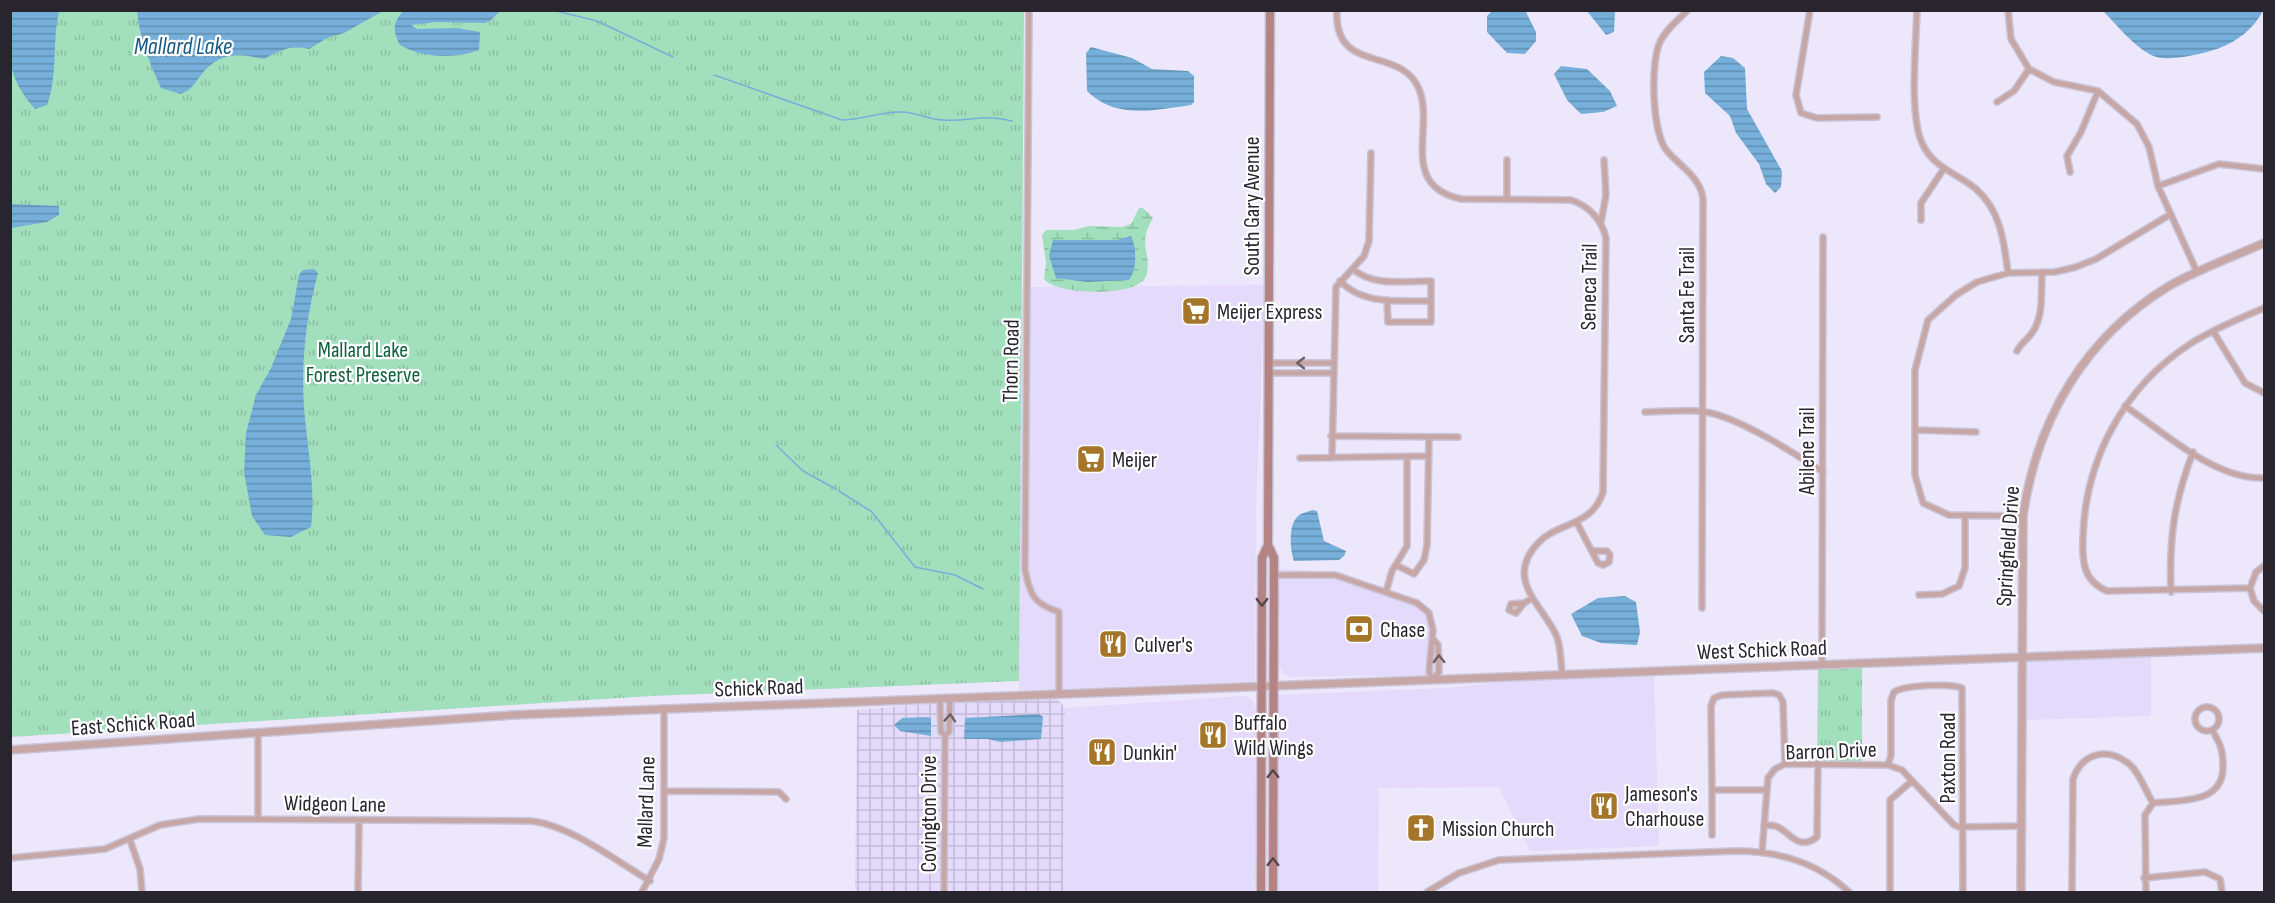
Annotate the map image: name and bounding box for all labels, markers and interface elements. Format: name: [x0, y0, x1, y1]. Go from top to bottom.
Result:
water label: Mallard Lake: [134, 32, 232, 61]
street label: South Gary Avenue: [1239, 137, 1266, 275]
street label: Seneca Trail: [1575, 243, 1604, 331]
street label: Santa Fe Trail: [1674, 247, 1701, 343]
supermarket icon: Meijer Express: [1180, 295, 1212, 327]
place label: Meijer Express: [1217, 299, 1322, 326]
street label: Thorn Road: [997, 319, 1026, 403]
park label: Mallard Lake Forest Preserve: [306, 337, 420, 389]
one-way arrow: [1296, 357, 1305, 369]
street label: Abilene Trail: [1794, 407, 1821, 496]
supermarket icon: Meijer: [1075, 443, 1107, 475]
place label: Meijer: [1112, 447, 1157, 474]
street label: Springfield Drive: [1991, 485, 2026, 607]
one-way arrow: [1256, 598, 1268, 607]
bank icon: Chase: [1343, 613, 1375, 645]
place label: Chase: [1380, 617, 1425, 644]
restaurant icon: Culver's: [1097, 628, 1129, 660]
place label: Culver's: [1134, 632, 1193, 659]
street label: West Schick Road: [1697, 635, 1827, 666]
one-way arrow: [1432, 655, 1445, 664]
street label: Schick Road: [714, 673, 804, 704]
street label: East Schick Road: [70, 707, 196, 742]
place label: Buffalo Wild Wings: [1234, 710, 1314, 762]
street label: Paxton Road: [1935, 713, 1962, 803]
one-way arrow: [943, 714, 956, 723]
restaurant icon: Buffalo Wild Wings: [1197, 719, 1229, 751]
restaurant icon: Dunkin': [1086, 736, 1118, 768]
street label: Barron Drive: [1785, 736, 1877, 767]
place label: Dunkin': [1123, 740, 1177, 767]
street label: Covington Drive: [916, 755, 943, 873]
street label: Mallard Lane: [631, 756, 662, 848]
one-way arrow: [1267, 769, 1279, 778]
place label: Jameson's Charhouse: [1624, 781, 1704, 833]
street label: Widgeon Lane: [284, 790, 386, 819]
restaurant icon: Jameson's Charhouse: [1588, 790, 1620, 822]
church icon: Mission Church: [1405, 812, 1437, 844]
place label: Mission Church: [1442, 816, 1554, 843]
one-way arrow: [1267, 858, 1279, 867]

